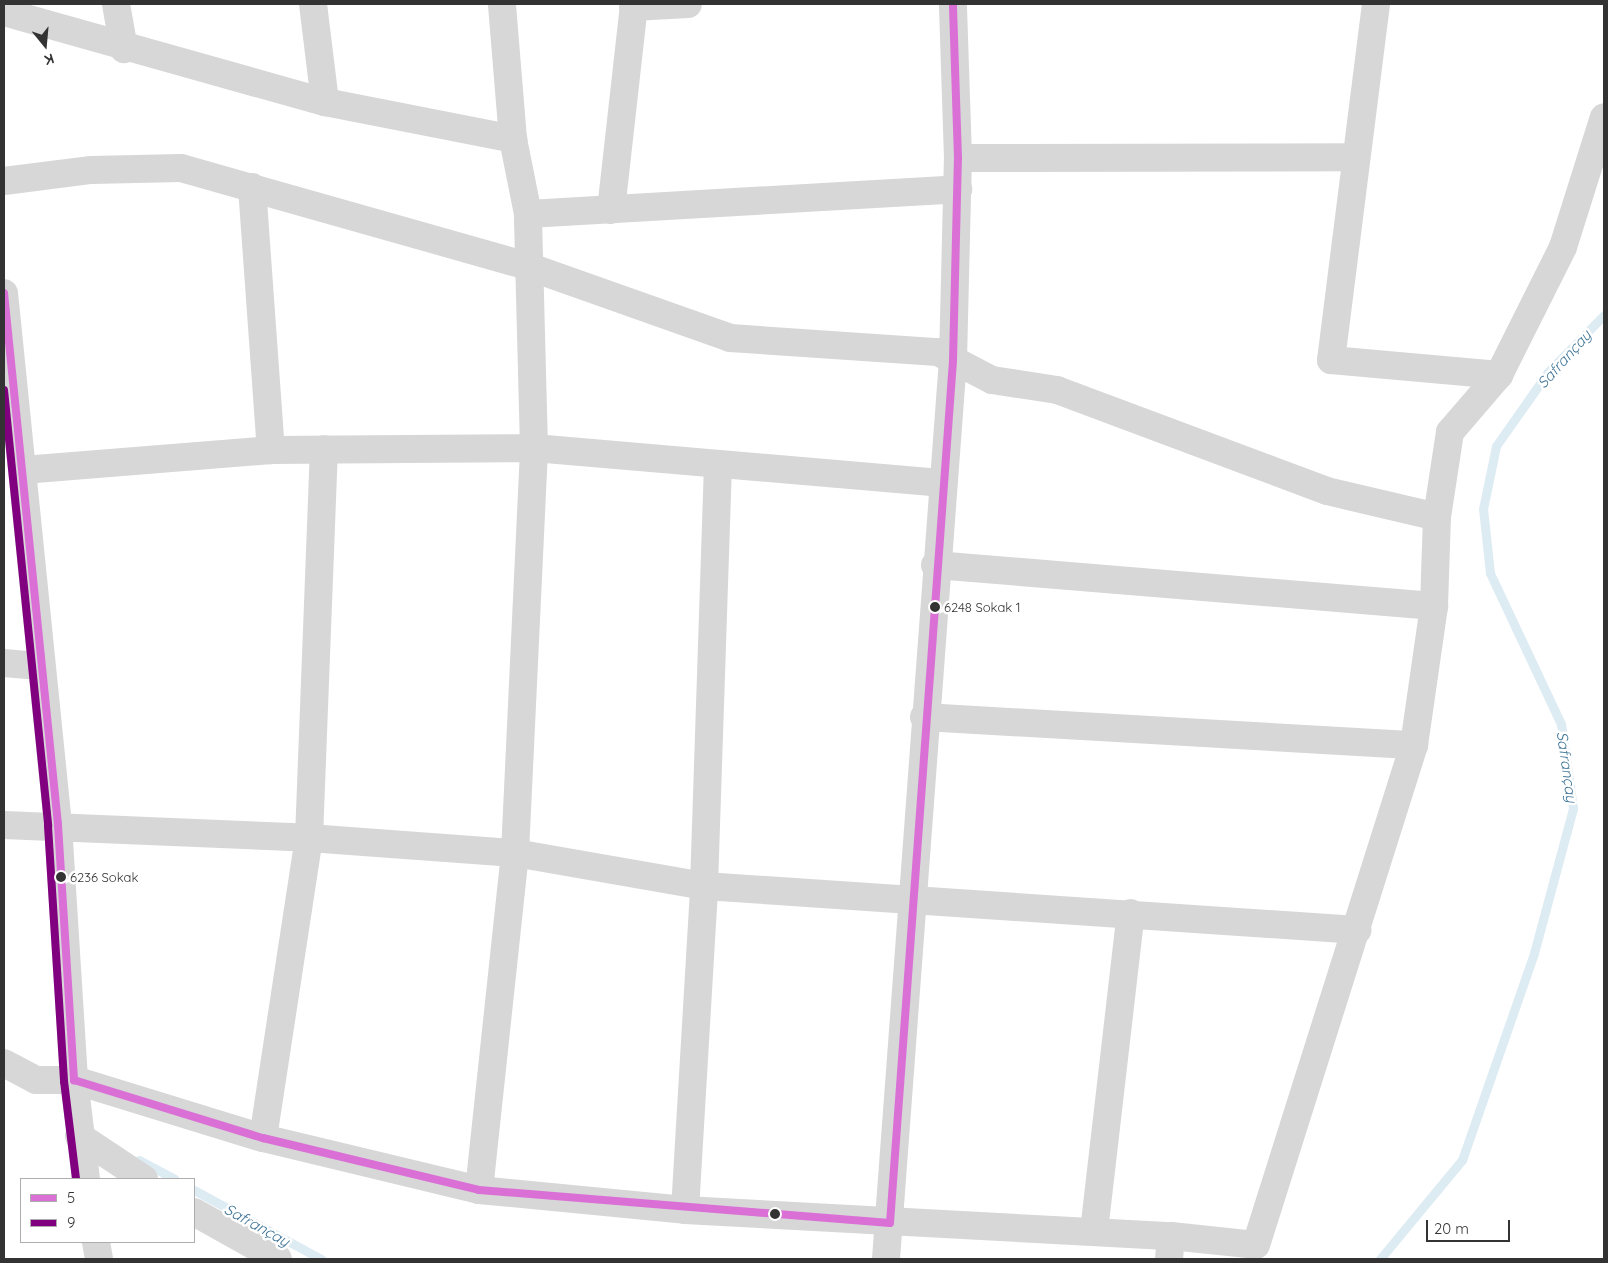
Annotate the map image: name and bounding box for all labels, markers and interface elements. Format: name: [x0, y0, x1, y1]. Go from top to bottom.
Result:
north arrow: [20, 20, 70, 70]
text: K: [42, 49, 56, 69]
water label: Safrançay: [1533, 326, 1595, 392]
place label: 6248 Sokak 1: [944, 599, 1021, 615]
marker: 6248 Sokak 1: [930, 602, 940, 612]
water label: Safrançay: [1553, 730, 1581, 804]
place label: 6236 Sokak: [70, 869, 138, 885]
marker: 6236 Sokak: [56, 872, 66, 882]
legend: [20, 1178, 195, 1243]
text: 5: [67, 1188, 75, 1207]
water label: Safrançay: [221, 1200, 293, 1250]
unlabelled marker: [770, 1209, 780, 1219]
scale bar: [1428, 1210, 1512, 1242]
text: 9: [67, 1213, 75, 1232]
text: 20 m: [1434, 1219, 1469, 1238]

